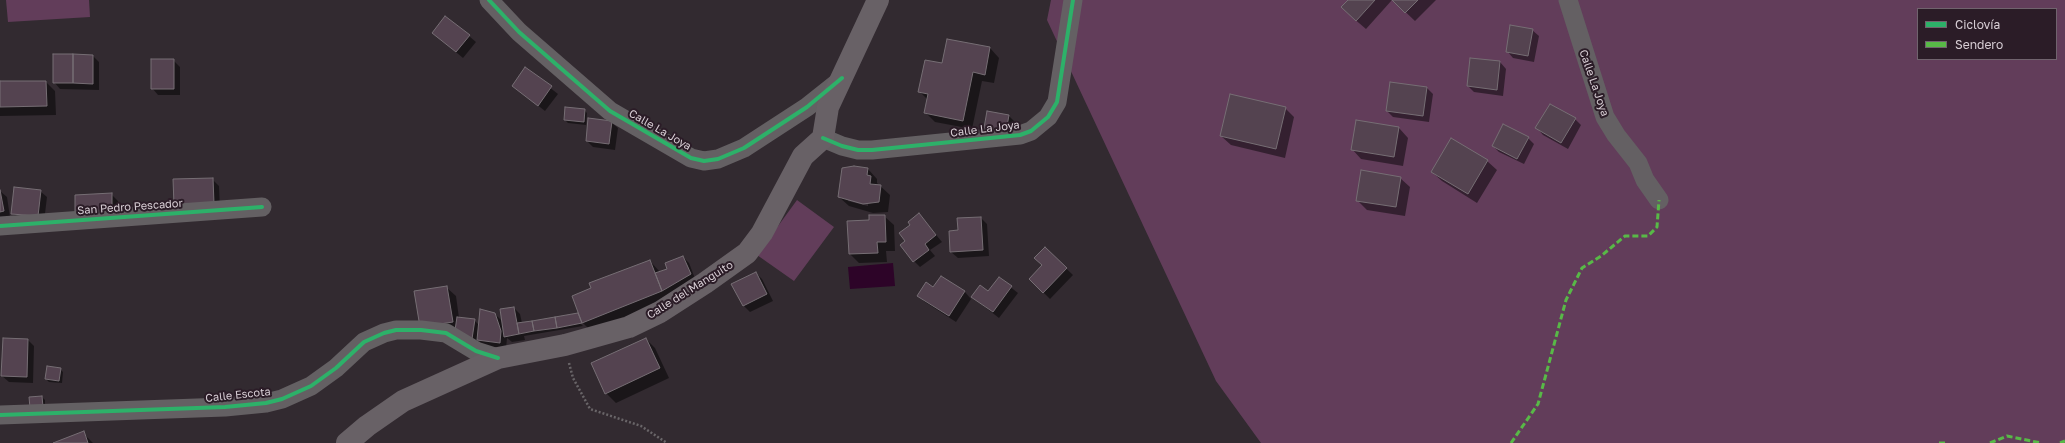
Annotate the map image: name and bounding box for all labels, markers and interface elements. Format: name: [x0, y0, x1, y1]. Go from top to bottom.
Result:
legend: [1917, 8, 2057, 60]
text: Ciclovía: [1955, 17, 2000, 32]
text: Sendero: [1955, 37, 2003, 52]
street label: Calle La Joya: [1576, 48, 1612, 118]
street label: Calle La Joya: [627, 107, 693, 153]
street label: Calle La Joya: [950, 118, 1020, 140]
street label: San Pedro Pescador: [77, 197, 183, 217]
street label: Calle del Manguito: [645, 258, 735, 322]
street label: Calle Escota: [205, 385, 271, 405]

